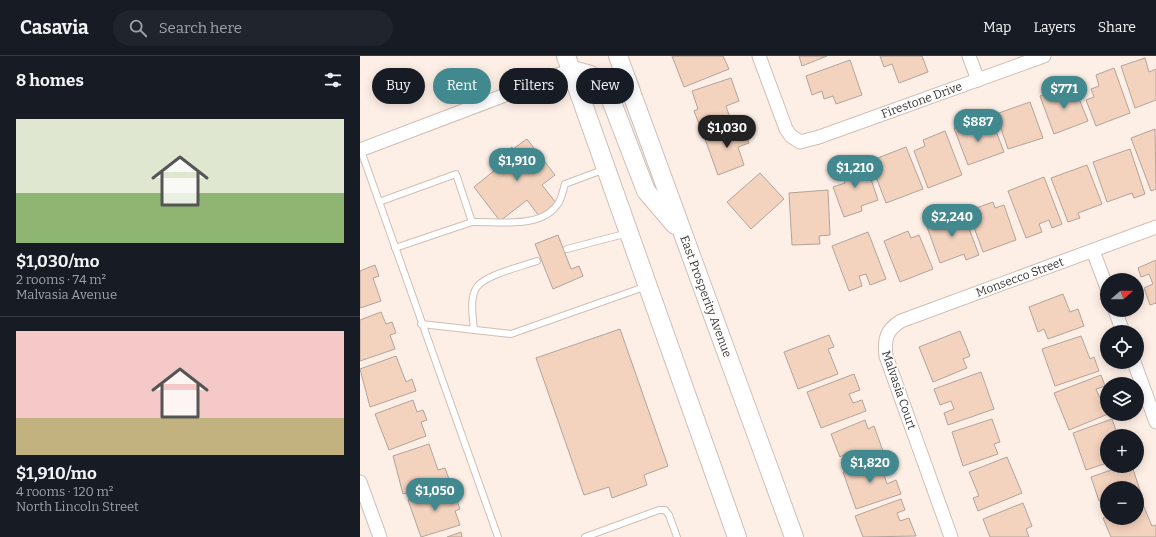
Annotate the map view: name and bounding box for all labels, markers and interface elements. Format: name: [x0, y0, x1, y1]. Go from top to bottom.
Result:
search box: [113, 10, 393, 46]
text: Casavia: [20, 16, 89, 39]
icon: search: [127, 17, 149, 39]
text: Search here: [159, 19, 242, 37]
text: Map: [983, 19, 1011, 36]
text: Layers: [1033, 19, 1076, 36]
text: Share: [1098, 19, 1136, 36]
chip: Buy: [372, 68, 425, 104]
chip: Rent: [433, 68, 491, 104]
chip: Filters: [499, 68, 568, 104]
chip: New: [576, 68, 634, 104]
icon: filters: [322, 69, 344, 91]
text: 8 homes: [16, 70, 84, 91]
pin: $771: [1040, 76, 1088, 110]
street label: Firestone Drive: [879, 79, 964, 121]
text: $771: [1050, 81, 1078, 96]
pin: $887: [954, 109, 1002, 143]
text: $887: [963, 114, 993, 129]
pin: $1,030: [694, 115, 760, 149]
text: $1,030: [707, 120, 747, 135]
icon: home: [144, 145, 216, 217]
pin: $1,910: [484, 148, 550, 182]
text: $1,910: [498, 153, 536, 168]
pin: $1,210: [822, 155, 888, 189]
text: $1,210: [836, 160, 874, 175]
pin: $2,240: [919, 204, 985, 238]
text: $2,240: [931, 209, 973, 224]
street label: East Prosperity Avenue: [677, 234, 735, 359]
text: $1,030/mo: [16, 251, 100, 272]
street label: Monsecco Street: [974, 254, 1066, 300]
text: 2 rooms · 74 m²: [16, 272, 106, 287]
north arrow: [1100, 273, 1144, 317]
map controls: [1100, 273, 1144, 525]
text: Malvasia Avenue: [16, 287, 117, 302]
button: locate: [1100, 325, 1144, 369]
street label: Malvasia Court: [879, 349, 919, 432]
icon: home: [144, 357, 216, 429]
button: layers: [1100, 377, 1144, 421]
button: +: [1100, 429, 1144, 473]
pin: $1,820: [837, 450, 903, 484]
text: $1,820: [850, 455, 890, 470]
text: $1,910/mo: [16, 463, 97, 484]
pin: $1,050: [402, 478, 468, 512]
button: −: [1100, 481, 1144, 525]
text: $1,050: [415, 483, 455, 498]
text: 4 rooms · 120 m²: [16, 484, 113, 499]
text: North Lincoln Street: [16, 499, 139, 514]

